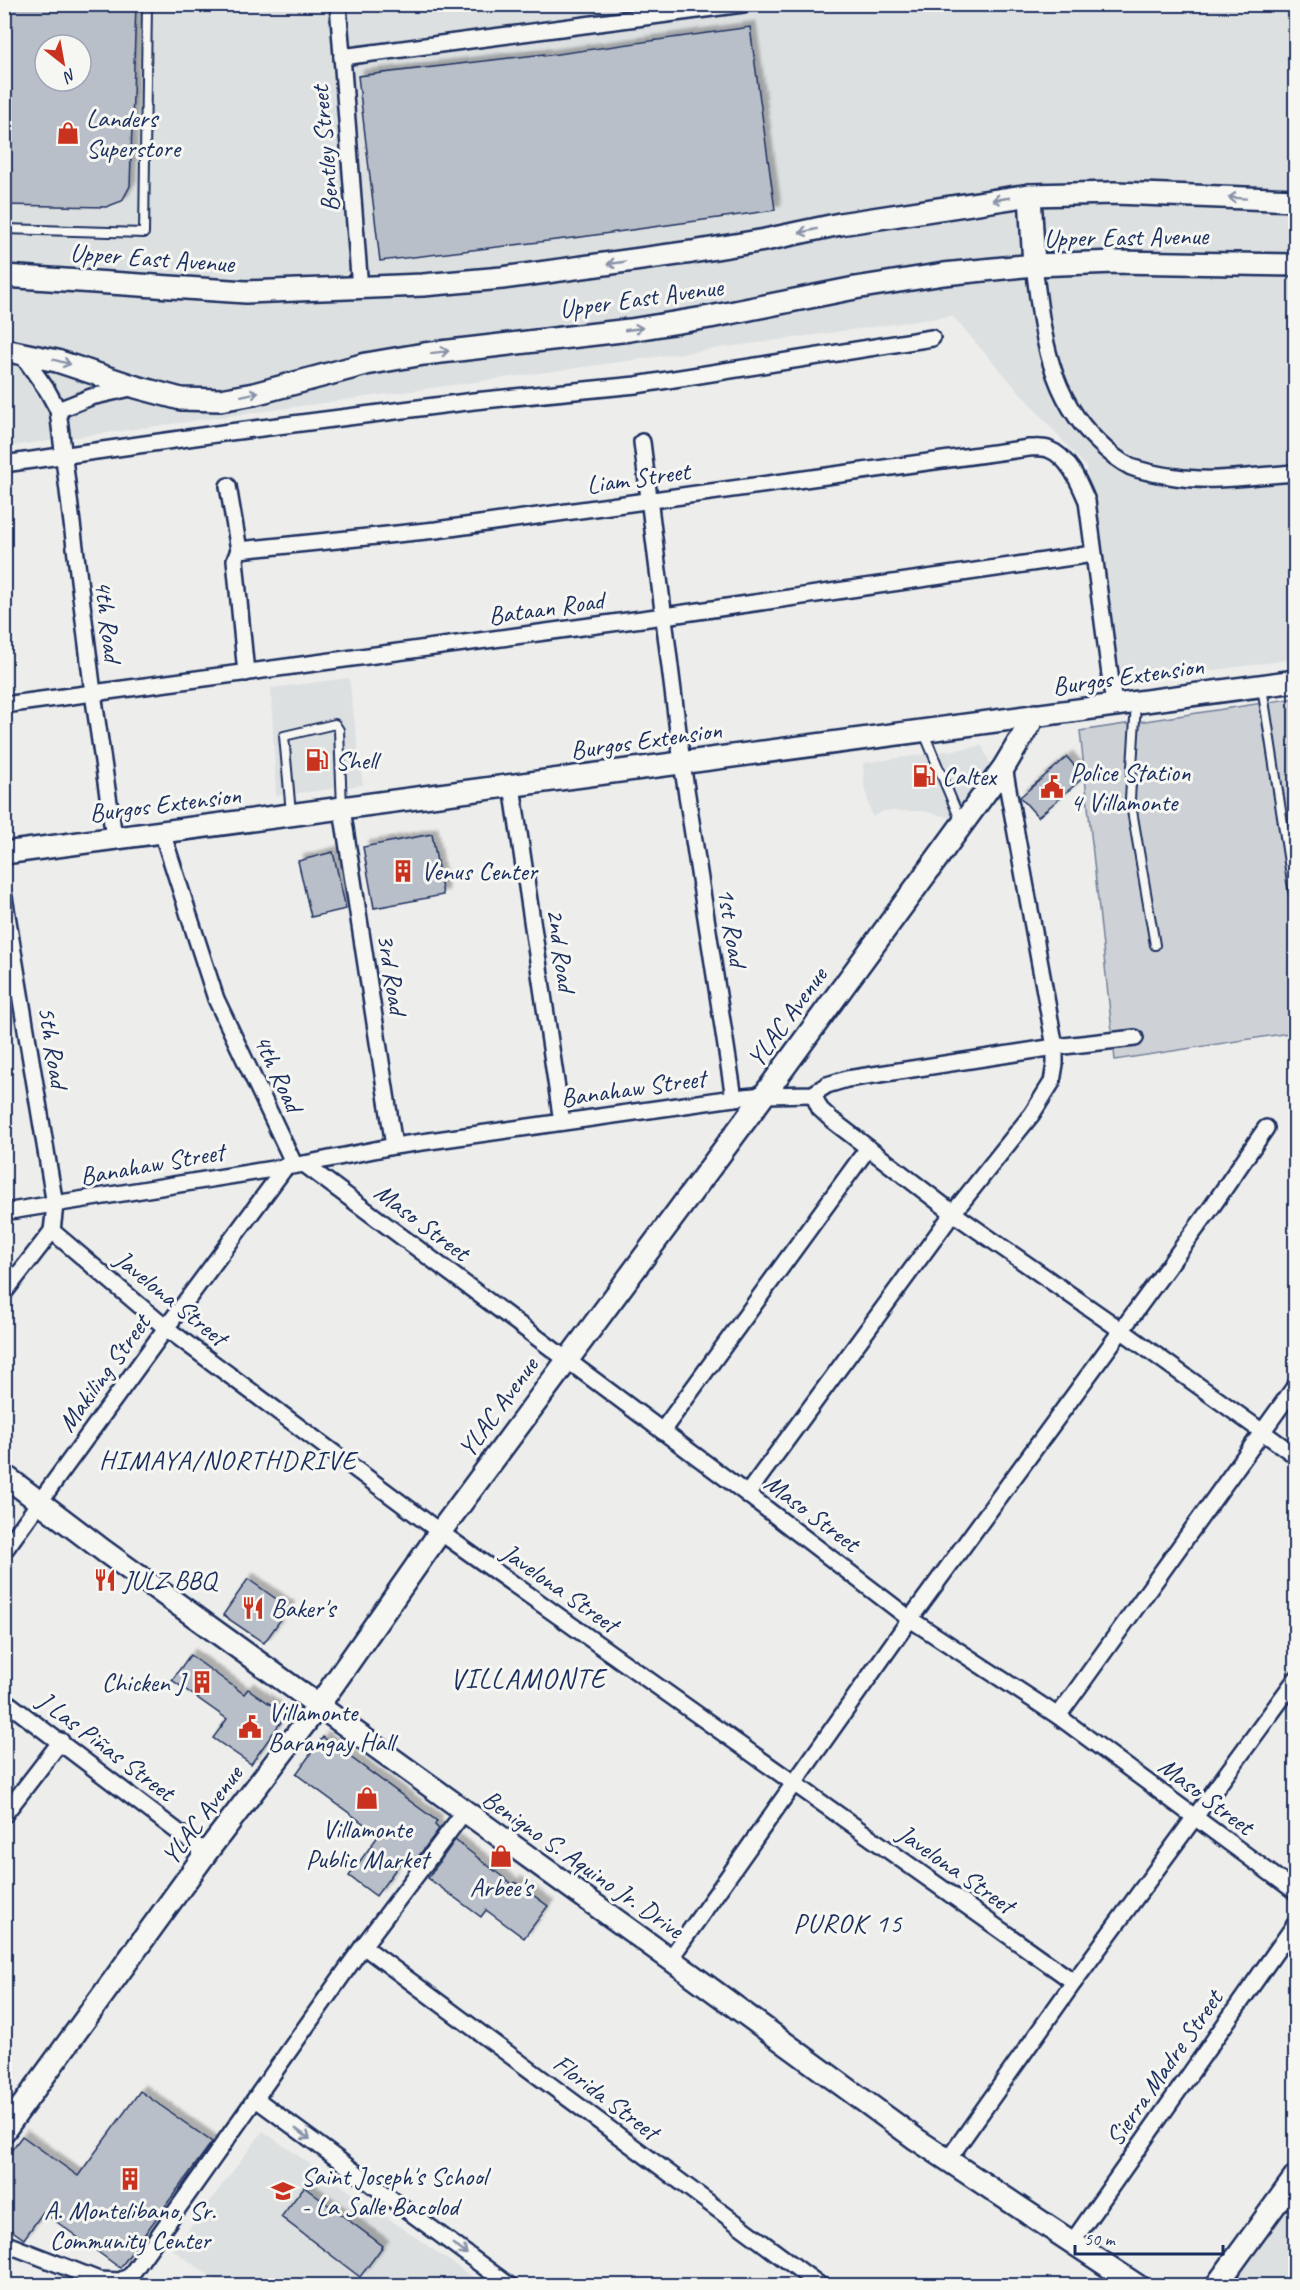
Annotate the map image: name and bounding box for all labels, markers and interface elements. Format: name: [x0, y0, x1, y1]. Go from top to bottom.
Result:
north arrow: [33, 33, 93, 93]
text: N: [58, 64, 80, 88]
street label: Bentley Street: [303, 82, 347, 213]
place label: Landers Superstore: [86, 102, 182, 165]
shop icon: Landers Superstore: [55, 120, 81, 146]
one-way arrow: [1228, 192, 1248, 203]
one-way arrow: [991, 194, 1011, 205]
street label: Upper East Avenue: [1044, 219, 1210, 255]
one-way arrow: [799, 225, 818, 237]
street label: Upper East Avenue: [69, 236, 237, 280]
one-way arrow: [607, 257, 626, 268]
street label: Upper East Avenue: [557, 270, 726, 326]
one-way arrow: [624, 323, 643, 334]
one-way arrow: [430, 346, 450, 357]
one-way arrow: [52, 357, 71, 368]
one-way arrow: [241, 388, 260, 400]
street label: Liam Street: [584, 454, 694, 502]
street label: 4th Road: [87, 578, 130, 667]
street label: Bataan Road: [486, 583, 610, 632]
street label: Burgos Extension: [1050, 649, 1206, 703]
street label: Burgos Extension: [568, 713, 724, 767]
place label: Shell: [335, 744, 382, 777]
fuel station icon: Shell: [304, 747, 330, 773]
place label: Police Station 4 Villamonte: [1070, 756, 1191, 819]
place label: Caltex: [942, 760, 998, 793]
fuel station icon: Caltex: [911, 763, 937, 789]
public building icon: Police Station 4 Villamonte: [1039, 774, 1065, 800]
street label: Burgos Extension: [87, 778, 243, 830]
place label: Venus Center: [421, 855, 539, 888]
building icon: Venus Center: [390, 858, 416, 884]
street label: 1st Road: [710, 885, 755, 972]
street label: 2nd Road: [539, 906, 584, 997]
street label: 3rd Road: [369, 931, 415, 1020]
street label: YLAC Avenue: [740, 959, 835, 1074]
street label: 5th Road: [30, 1004, 76, 1094]
street label: 4th Road: [246, 1029, 312, 1121]
street label: Banahaw Street: [558, 1061, 711, 1114]
street label: Banahaw Street: [77, 1135, 230, 1193]
street label: Maso Street: [368, 1176, 478, 1270]
street label: Javelona Street: [107, 1241, 237, 1355]
street label: Makiling Street: [50, 1306, 159, 1438]
street label: YLAC Avenue: [451, 1349, 546, 1464]
district label: HIMAYA/NORTHDRIVE: [99, 1443, 359, 1477]
street label: Maso Street: [758, 1467, 868, 1561]
street label: Javelona Street: [494, 1535, 628, 1642]
place label: JULZ BBQ: [121, 1564, 218, 1597]
restaurant icon: JULZ BBQ: [92, 1567, 118, 1593]
place label: Baker's: [271, 1592, 337, 1625]
restaurant icon: Baker's: [240, 1595, 266, 1621]
district label: VILLAMONTE: [450, 1661, 608, 1696]
place label: Chicken J: [102, 1666, 188, 1699]
building icon: Chicken J: [189, 1669, 215, 1695]
street label: J Las Piñas Street: [29, 1682, 183, 1810]
place label: Villamonte Barangay Hall: [268, 1696, 399, 1759]
public building icon: Villamonte Barangay Hall: [237, 1714, 263, 1740]
street label: Maso Street: [1152, 1750, 1262, 1844]
street label: YLAC Avenue: [154, 1758, 251, 1871]
street label: Benigno S. Aquino Jr. Drive: [476, 1782, 691, 1947]
shop icon: Villamonte Public Market: [354, 1785, 380, 1811]
place label: Villamonte Public Market: [306, 1813, 432, 1876]
street label: Javelona Street: [890, 1816, 1024, 1923]
shop icon: Arbee's: [488, 1843, 514, 1869]
place label: Arbee's: [470, 1871, 534, 1904]
district label: PUROK 15: [793, 1906, 903, 1940]
street label: Sierra Madre Street: [1098, 1982, 1231, 2152]
street label: Florida Street: [547, 2047, 668, 2150]
one-way arrow: [295, 2127, 311, 2140]
place label: Saint Joseph's School - La Salle Bacolod: [301, 2160, 491, 2223]
building icon: A. Montelibano, Sr. Community Center: [117, 2166, 143, 2192]
school or university icon: Saint Joseph's School - La Salle Bacolod: [270, 2178, 296, 2204]
place label: A. Montelibano, Sr. Community Center: [44, 2194, 217, 2257]
scale bar: [1075, 2218, 1224, 2256]
text: 50 m: [1084, 2228, 1117, 2250]
one-way arrow: [452, 2243, 468, 2255]

